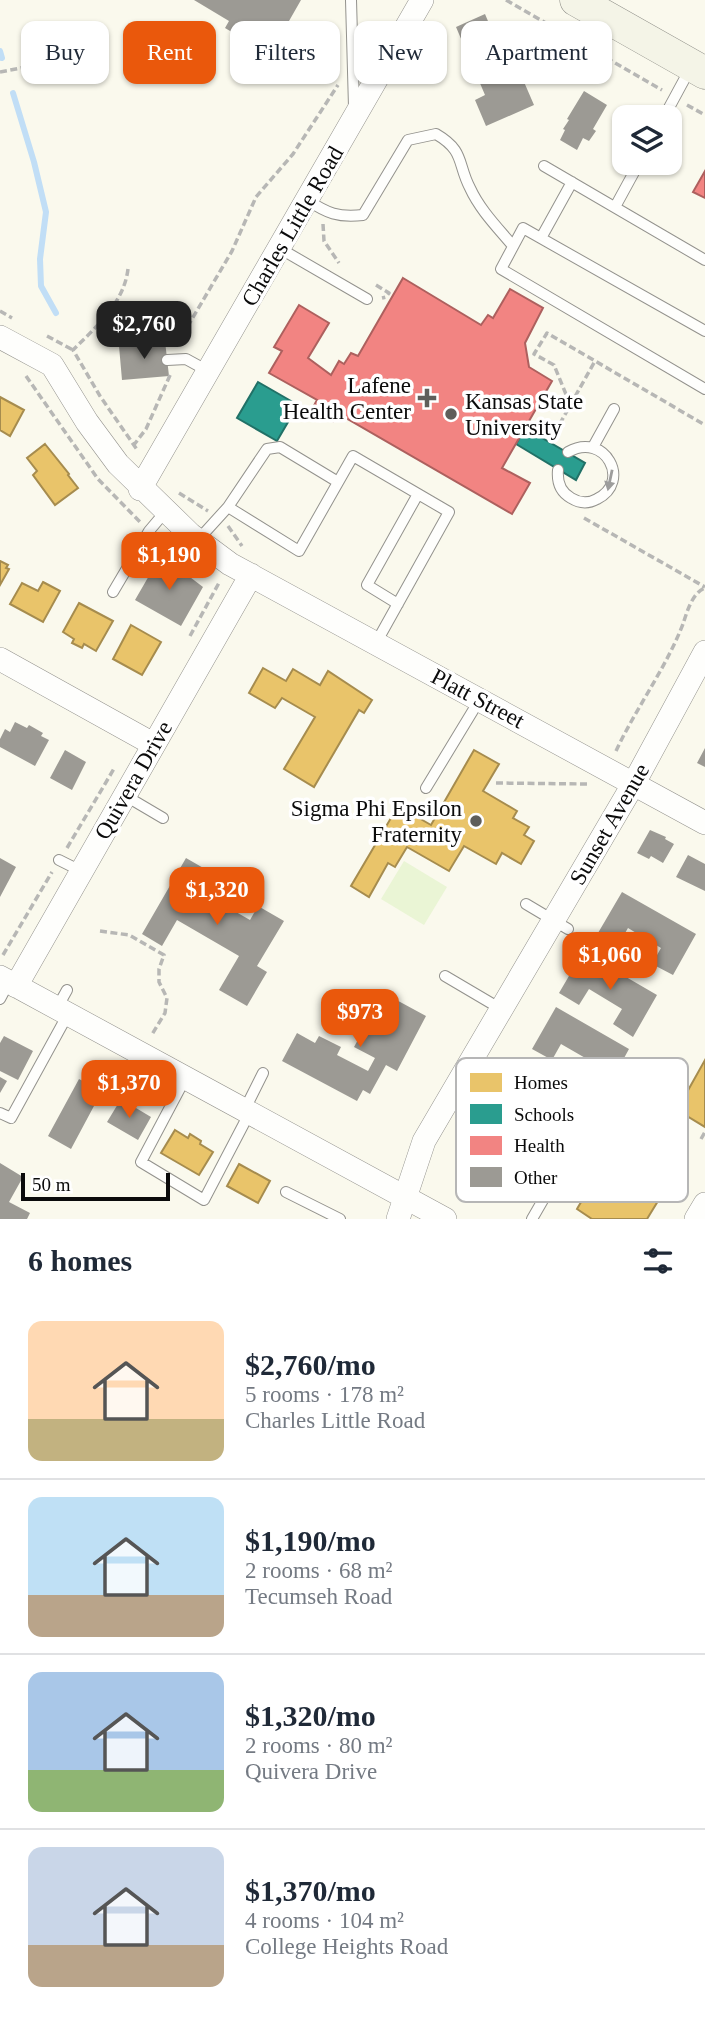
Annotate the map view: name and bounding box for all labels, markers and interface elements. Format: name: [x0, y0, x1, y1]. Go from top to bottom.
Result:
chip: Buy: [21, 21, 109, 84]
chip: Rent: [123, 21, 216, 84]
chip: Filters: [230, 21, 340, 84]
chip: New: [354, 21, 447, 84]
chip: Apartment: [461, 21, 612, 84]
map controls: [612, 105, 682, 175]
button: layers: [612, 105, 682, 175]
street label: Charles Little Road: [237, 142, 349, 311]
pin: $2,760: [87, 302, 201, 361]
text: $2,760: [112, 311, 176, 336]
place label: Lafene Health Center: [283, 373, 411, 424]
marker: Lafene Health Center: [417, 388, 437, 408]
place label: Kansas State University: [465, 389, 583, 440]
marker: Kansas State University: [443, 406, 459, 422]
one-way arrow: [604, 469, 615, 491]
pin: $1,190: [112, 532, 226, 592]
text: $1,190: [137, 542, 201, 567]
street label: Platt Street: [427, 664, 529, 734]
street label: Quivera Drive: [90, 717, 177, 844]
street label: Sunset Avenue: [565, 759, 654, 889]
place label: Sigma Phi Epsilon Fraternity: [291, 796, 462, 847]
marker: Sigma Phi Epsilon Fraternity: [468, 813, 484, 829]
pin: $1,320: [160, 867, 274, 927]
text: $1,320: [185, 877, 249, 902]
pin: $1,060: [553, 932, 667, 992]
text: $1,060: [578, 942, 642, 967]
pin: $973: [319, 990, 401, 1049]
text: $973: [337, 999, 383, 1024]
legend: [456, 1058, 688, 1202]
pin: $1,370: [72, 1060, 186, 1120]
text: $1,370: [97, 1070, 161, 1095]
text: Homes: [514, 1072, 568, 1093]
text: Schools: [514, 1104, 574, 1125]
text: Health: [514, 1135, 565, 1156]
text: Other: [514, 1167, 558, 1188]
scale bar: [21, 1170, 170, 1202]
text: 50 m: [32, 1174, 71, 1195]
icon: filters: [639, 1242, 677, 1280]
text: 6 homes: [28, 1244, 132, 1277]
text: $2,760/mo: [245, 1348, 376, 1381]
icon: home: [84, 1349, 168, 1433]
text: 5 rooms · 178 m²: [245, 1382, 404, 1407]
text: Charles Little Road: [245, 1408, 425, 1433]
text: $1,190/mo: [245, 1524, 376, 1557]
icon: home: [84, 1525, 168, 1609]
text: 2 rooms · 68 m²: [245, 1558, 392, 1583]
text: Tecumseh Road: [245, 1584, 392, 1609]
text: $1,320/mo: [245, 1699, 376, 1732]
icon: home: [84, 1700, 168, 1784]
text: 2 rooms · 80 m²: [245, 1733, 392, 1758]
text: Quivera Drive: [245, 1759, 377, 1784]
text: $1,370/mo: [245, 1874, 376, 1907]
icon: home: [84, 1875, 168, 1959]
text: 4 rooms · 104 m²: [245, 1908, 404, 1933]
text: College Heights Road: [245, 1934, 448, 1959]

